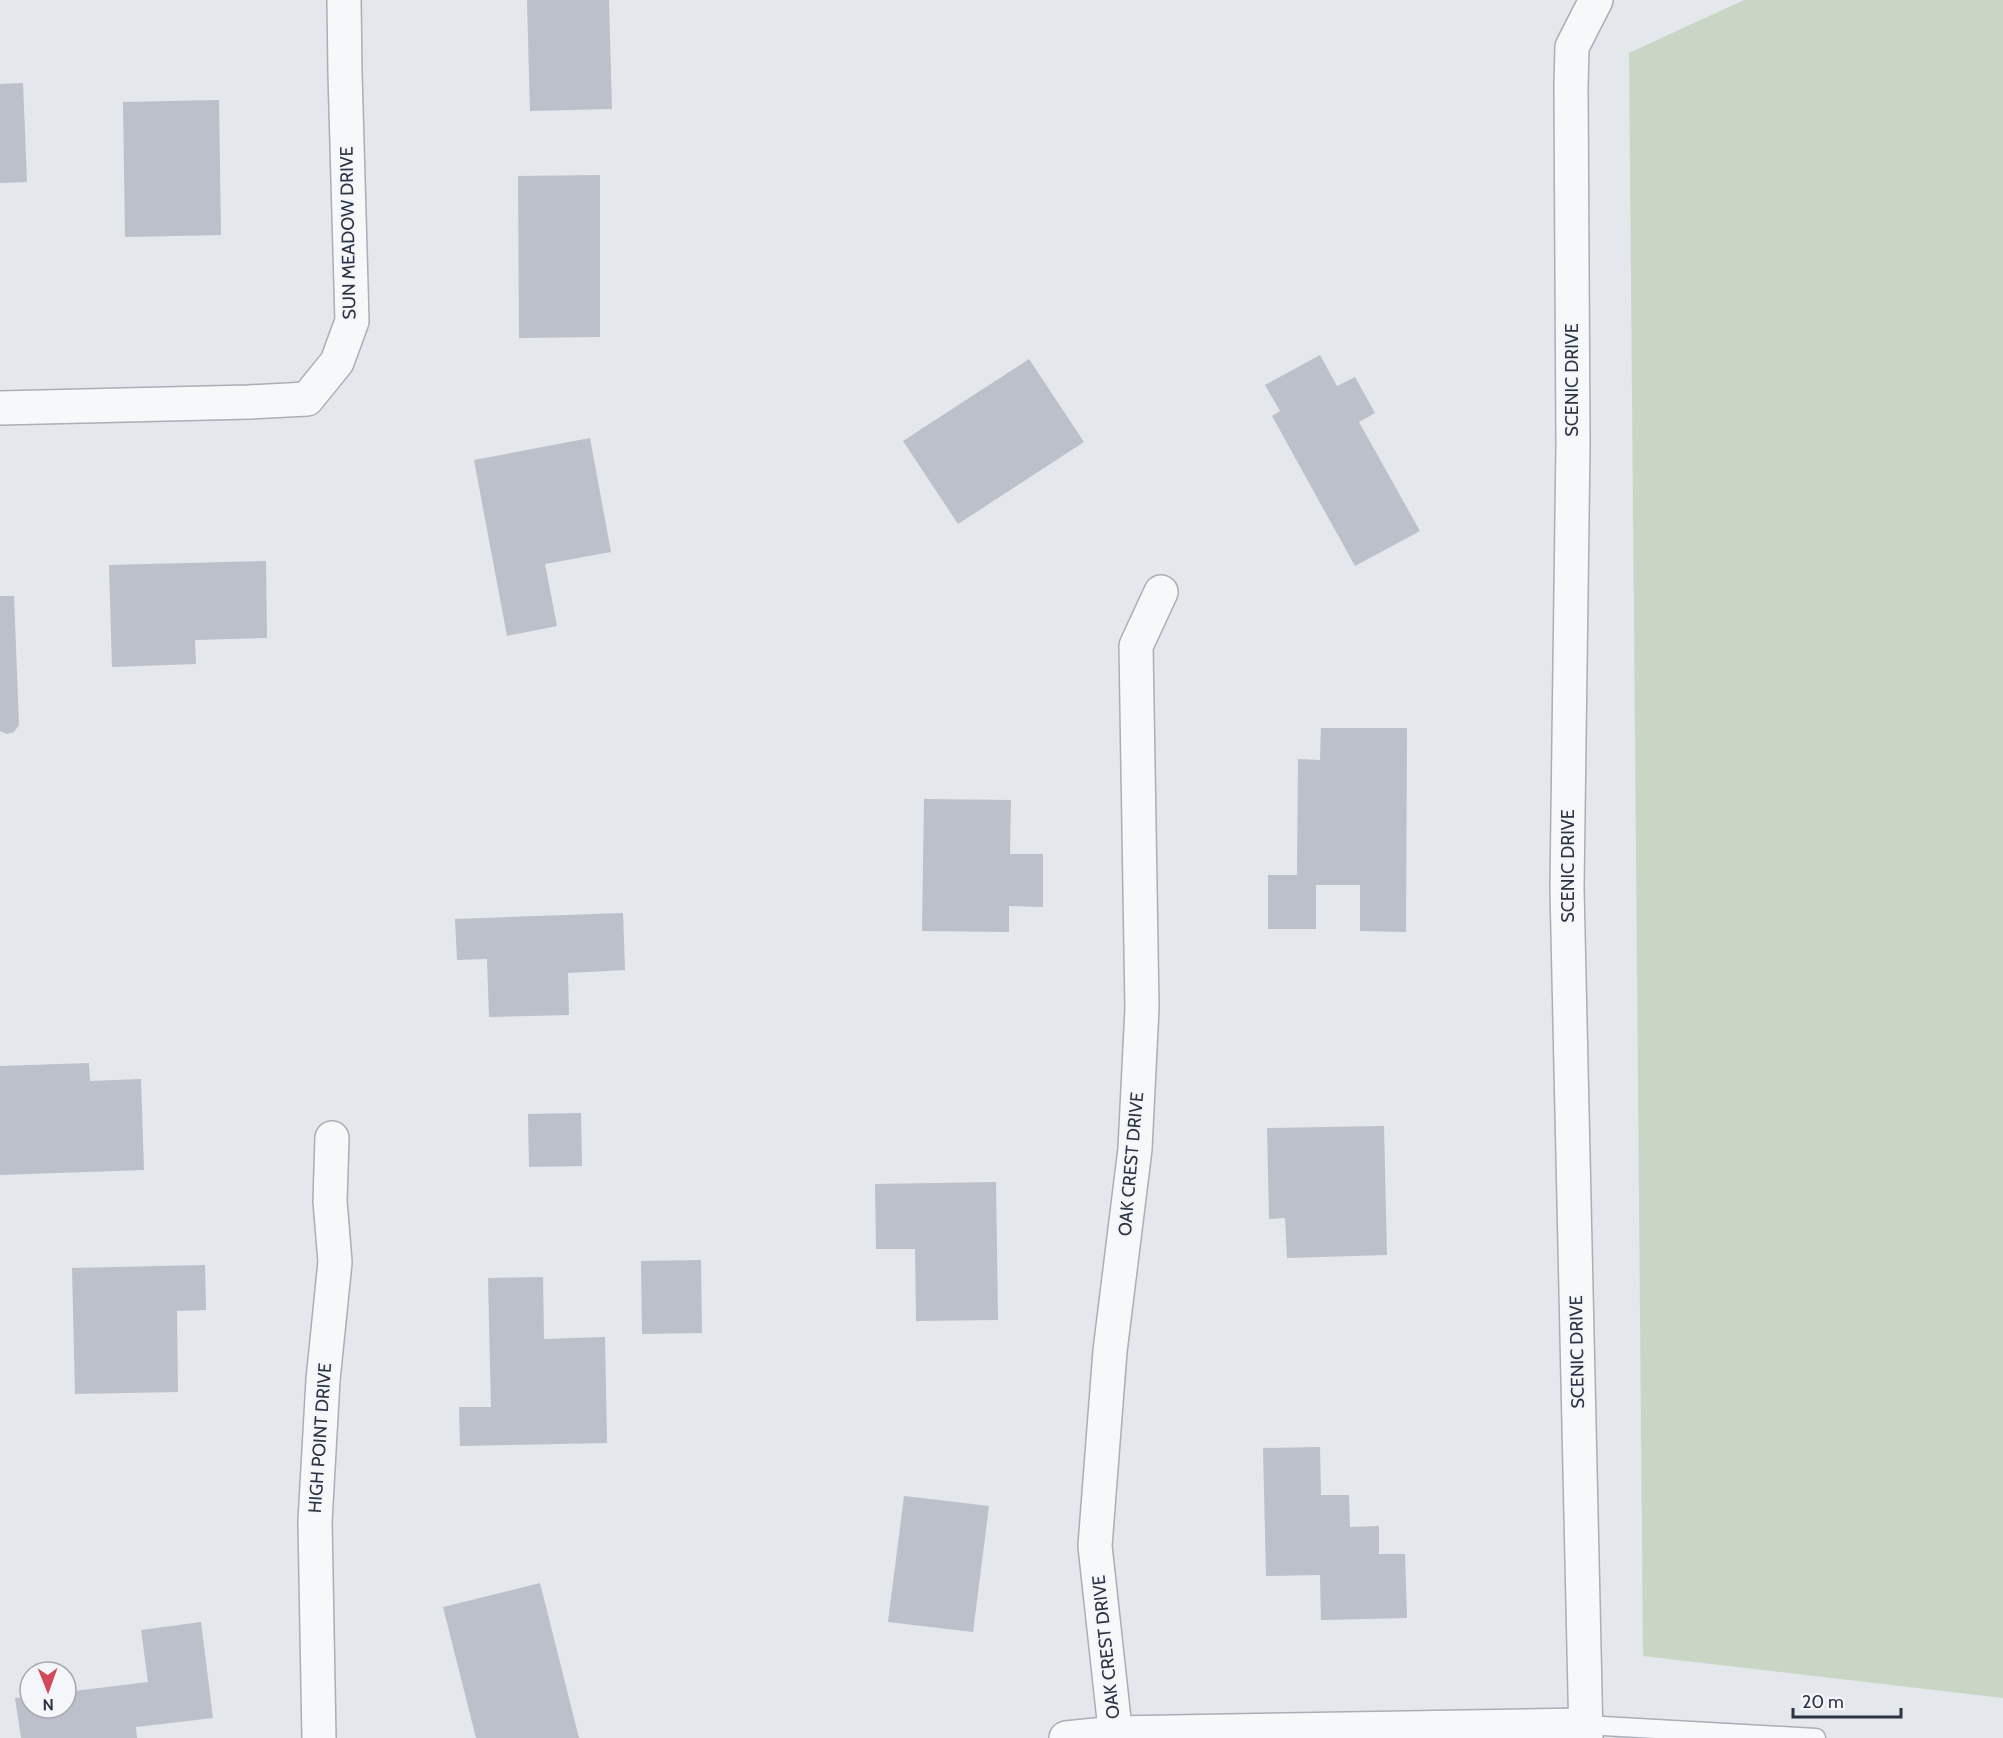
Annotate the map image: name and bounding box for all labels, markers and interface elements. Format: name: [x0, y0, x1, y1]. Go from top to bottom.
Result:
street label: SUN MEADOW DRIVE: [335, 146, 361, 320]
street label: SCENIC DRIVE: [1561, 323, 1583, 437]
street label: SCENIC DRIVE: [1557, 809, 1579, 923]
street label: OAK CREST DRIVE: [1114, 1091, 1148, 1237]
street label: SCENIC DRIVE: [1565, 1295, 1589, 1409]
street label: HIGH POINT DRIVE: [304, 1362, 336, 1514]
street label: OAK CREST DRIVE: [1088, 1574, 1124, 1720]
north arrow: [18, 1660, 78, 1720]
scale bar: [1793, 1681, 1901, 1719]
text: 20 m: [1802, 1691, 1844, 1713]
text: N: [42, 1695, 54, 1714]

